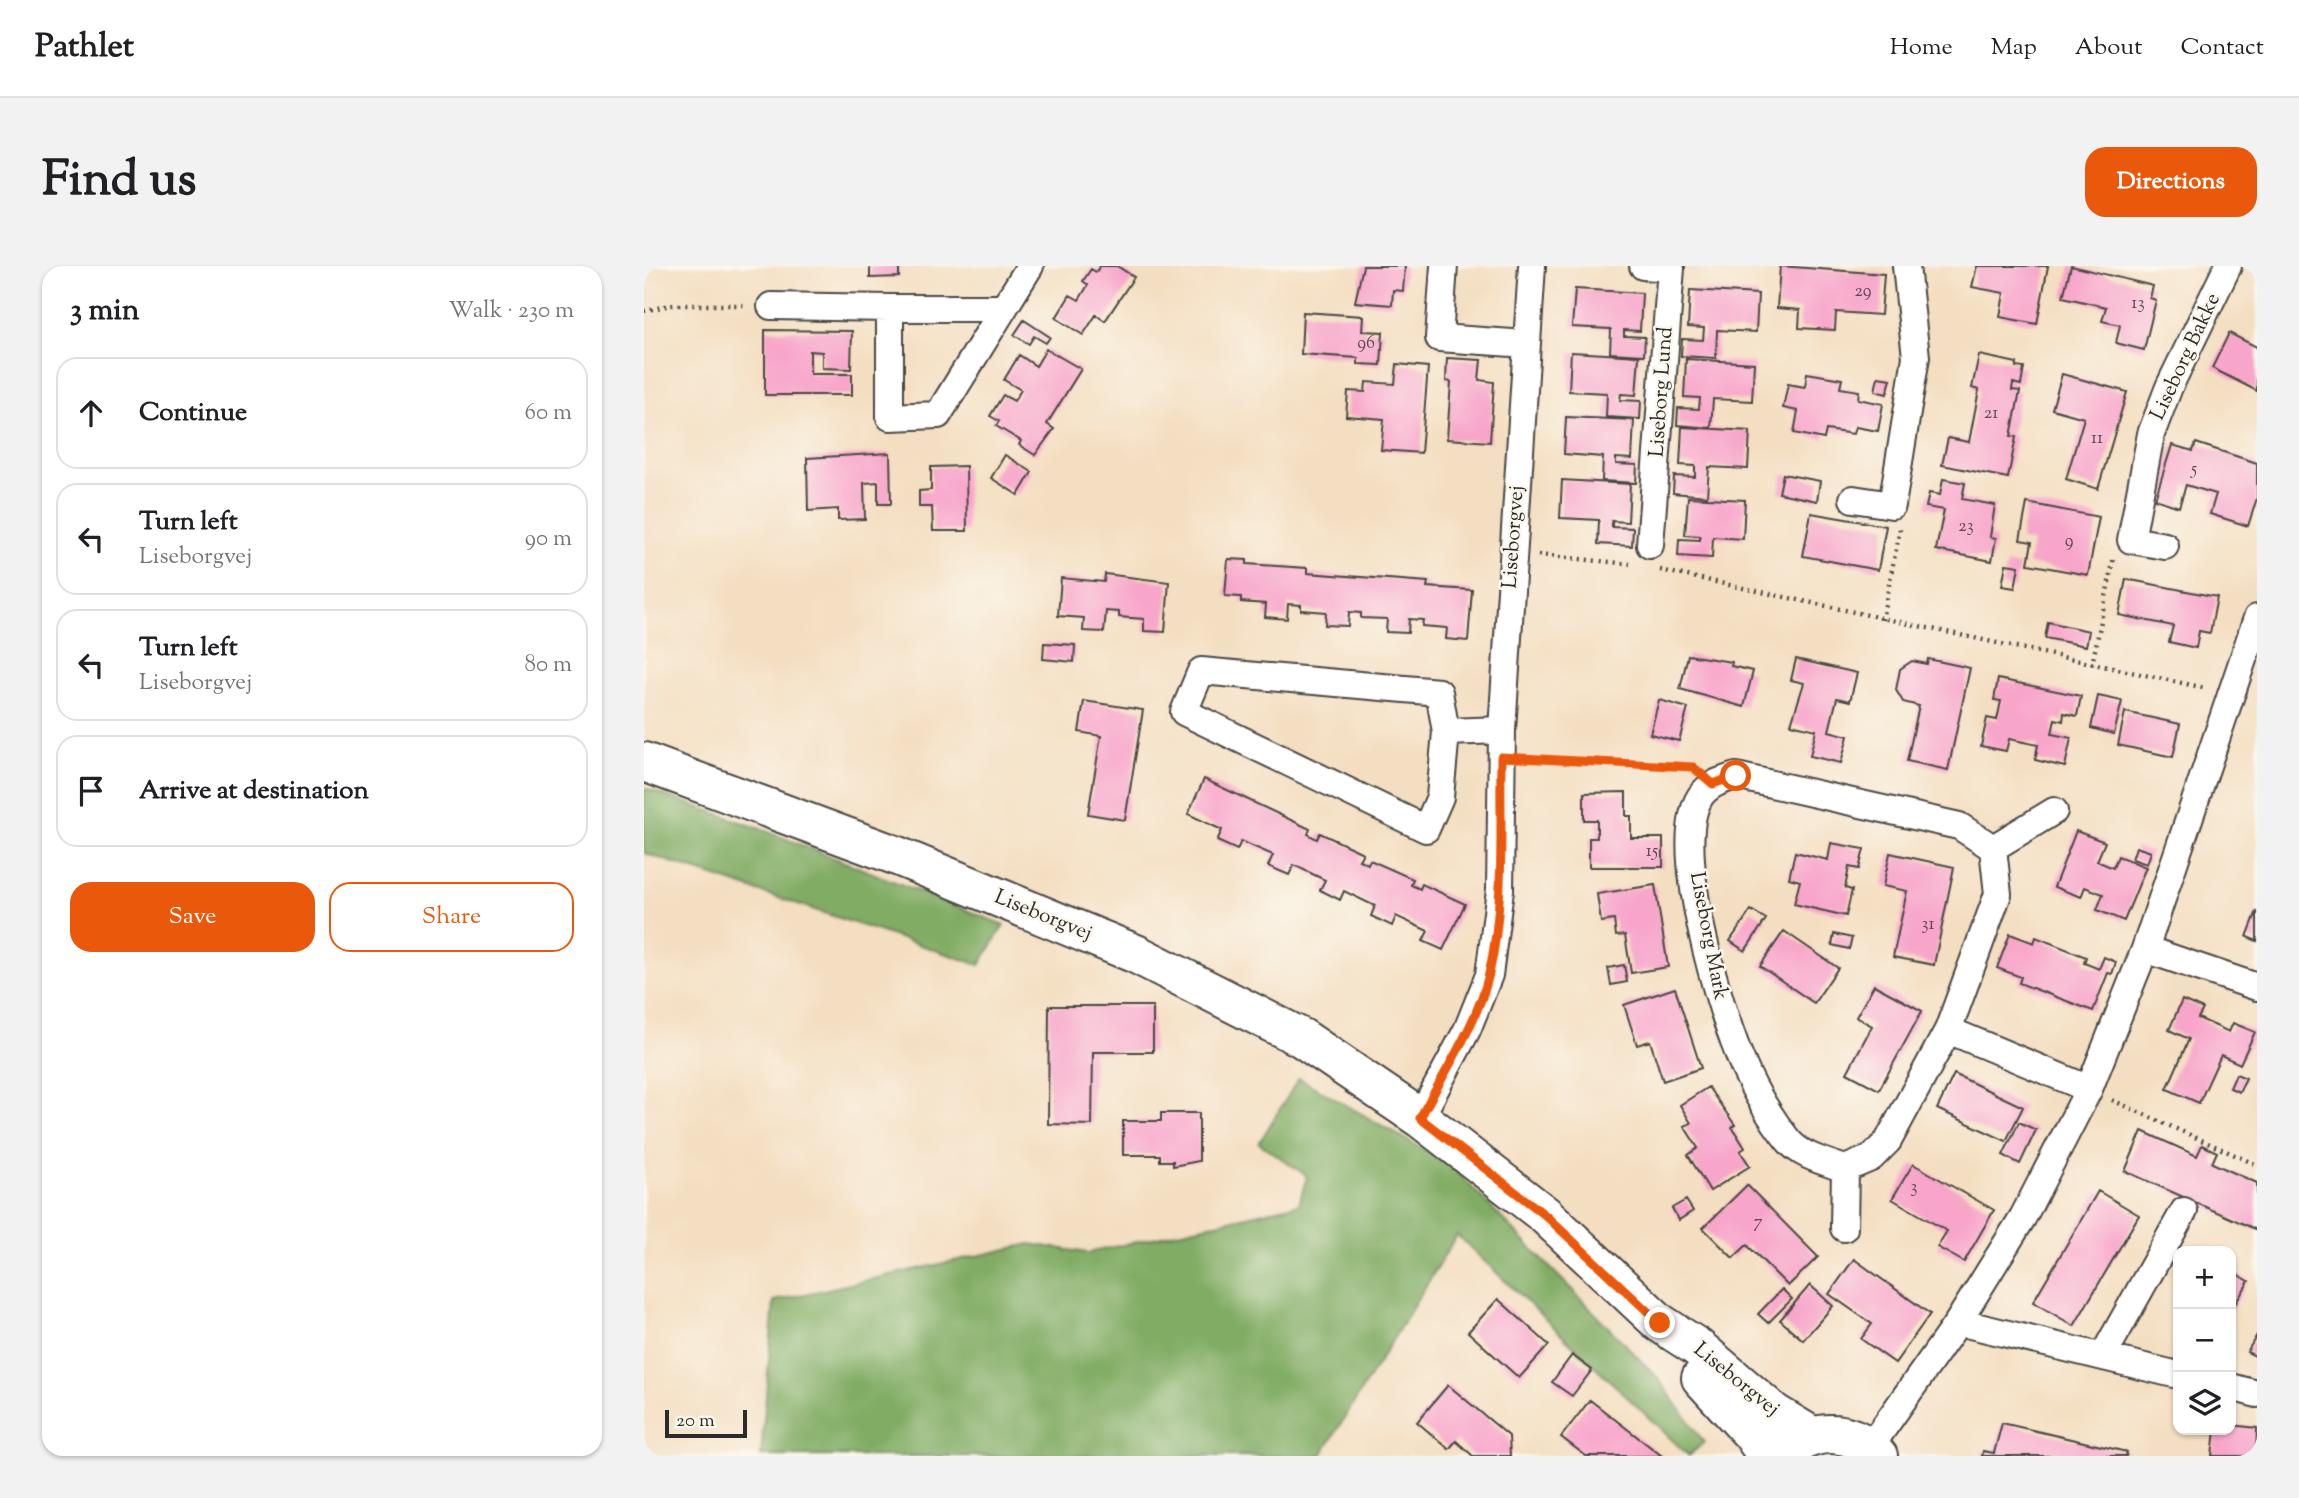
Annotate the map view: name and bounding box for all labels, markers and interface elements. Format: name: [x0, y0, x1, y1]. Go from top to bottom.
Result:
text: Pathlet: [35, 24, 134, 72]
text: Home: [1890, 31, 1953, 65]
text: Map: [1991, 31, 2037, 65]
text: About: [2075, 31, 2142, 65]
text: Contact: [2180, 31, 2264, 65]
text: Find us: [42, 147, 196, 217]
button: Directions: [2085, 147, 2257, 217]
house number: 29: [1854, 279, 1872, 305]
street label: Liseborg Bakke: [2143, 288, 2229, 426]
text: 3 min: [70, 290, 140, 333]
house number: 13: [2131, 291, 2145, 317]
text: Walk · 230 m: [448, 295, 574, 328]
street label: Liseborg Lund: [1642, 326, 1682, 458]
house number: 96: [1357, 331, 1375, 357]
icon: ahead: [72, 394, 110, 432]
text: Continue: [139, 395, 247, 432]
text: 60 m: [524, 397, 572, 430]
house number: 21: [1984, 401, 1998, 427]
house number: 11: [2091, 426, 2103, 452]
house number: 5: [2190, 457, 2197, 483]
street label: Liseborgvej: [1495, 484, 1533, 590]
text: Turn left: [139, 504, 238, 541]
house number: 23: [1958, 514, 1974, 540]
icon: left: [72, 520, 110, 558]
text: 90 m: [525, 523, 572, 556]
house number: 9: [2065, 529, 2074, 555]
text: Liseborgvej: [139, 541, 252, 574]
text: Turn left: [139, 630, 238, 667]
icon: left: [72, 646, 110, 684]
text: 80 m: [524, 649, 572, 682]
text: Liseborgvej: [139, 667, 252, 700]
route start: [1720, 760, 1751, 791]
icon: arrive: [72, 772, 110, 810]
text: Arrive at destination: [139, 773, 369, 810]
house number: 15: [1646, 839, 1658, 865]
street label: Liseborg Mark: [1681, 869, 1735, 1003]
button: Save: [70, 882, 315, 952]
button: Share: [329, 882, 574, 952]
street label: Liseborgvej: [989, 883, 1097, 949]
house number: 31: [1921, 912, 1935, 938]
house number: 3: [1910, 1175, 1918, 1201]
house number: 7: [1753, 1210, 1763, 1236]
map controls: [2173, 1246, 2236, 1435]
button: +: [2173, 1246, 2236, 1309]
route end: [1644, 1307, 1675, 1338]
button: −: [2173, 1309, 2236, 1372]
street label: Liseborgvej: [1686, 1336, 1786, 1424]
button: layers: [2173, 1372, 2236, 1435]
scale bar: [665, 1407, 747, 1439]
text: 20 m: [676, 1408, 715, 1435]

